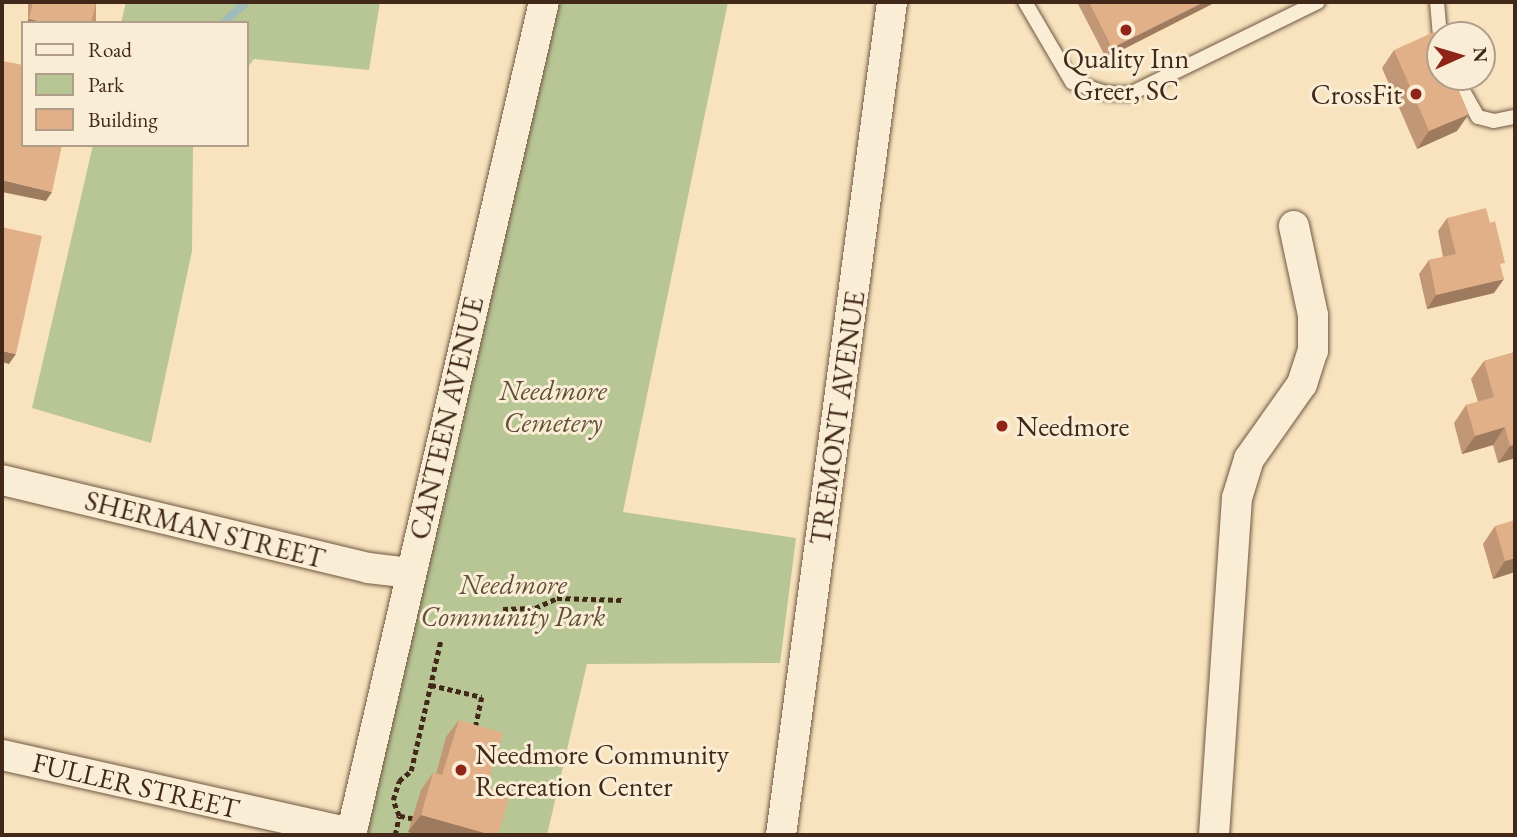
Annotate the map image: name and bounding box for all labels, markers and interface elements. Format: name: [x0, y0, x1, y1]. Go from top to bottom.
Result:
legend: [21, 21, 248, 147]
north arrow: [1426, 21, 1496, 91]
marker: Quality Inn Greer, SC: [1118, 22, 1134, 38]
text: Road: [88, 36, 132, 63]
place label: Quality Inn Greer, SC: [1063, 41, 1189, 107]
text: N: [1467, 46, 1493, 63]
text: Park: [88, 71, 124, 98]
place label: CrossFit: [1311, 77, 1402, 111]
marker: CrossFit: [1408, 86, 1424, 102]
text: Building: [88, 106, 158, 133]
street label: TREMONT AVENUE: [803, 289, 871, 547]
street label: CANTEEN AVENUE: [402, 293, 490, 543]
park label: Needmore Cemetery: [499, 373, 607, 439]
place label: Needmore: [1016, 409, 1130, 443]
marker: Needmore: [994, 418, 1010, 434]
street label: SHERMAN STREET: [82, 483, 328, 575]
park label: Needmore Community Park: [421, 567, 605, 633]
place label: Needmore Community Recreation Center: [475, 737, 729, 803]
street label: FULLER STREET: [29, 745, 243, 825]
marker: Needmore Community Recreation Center: [453, 762, 469, 778]

